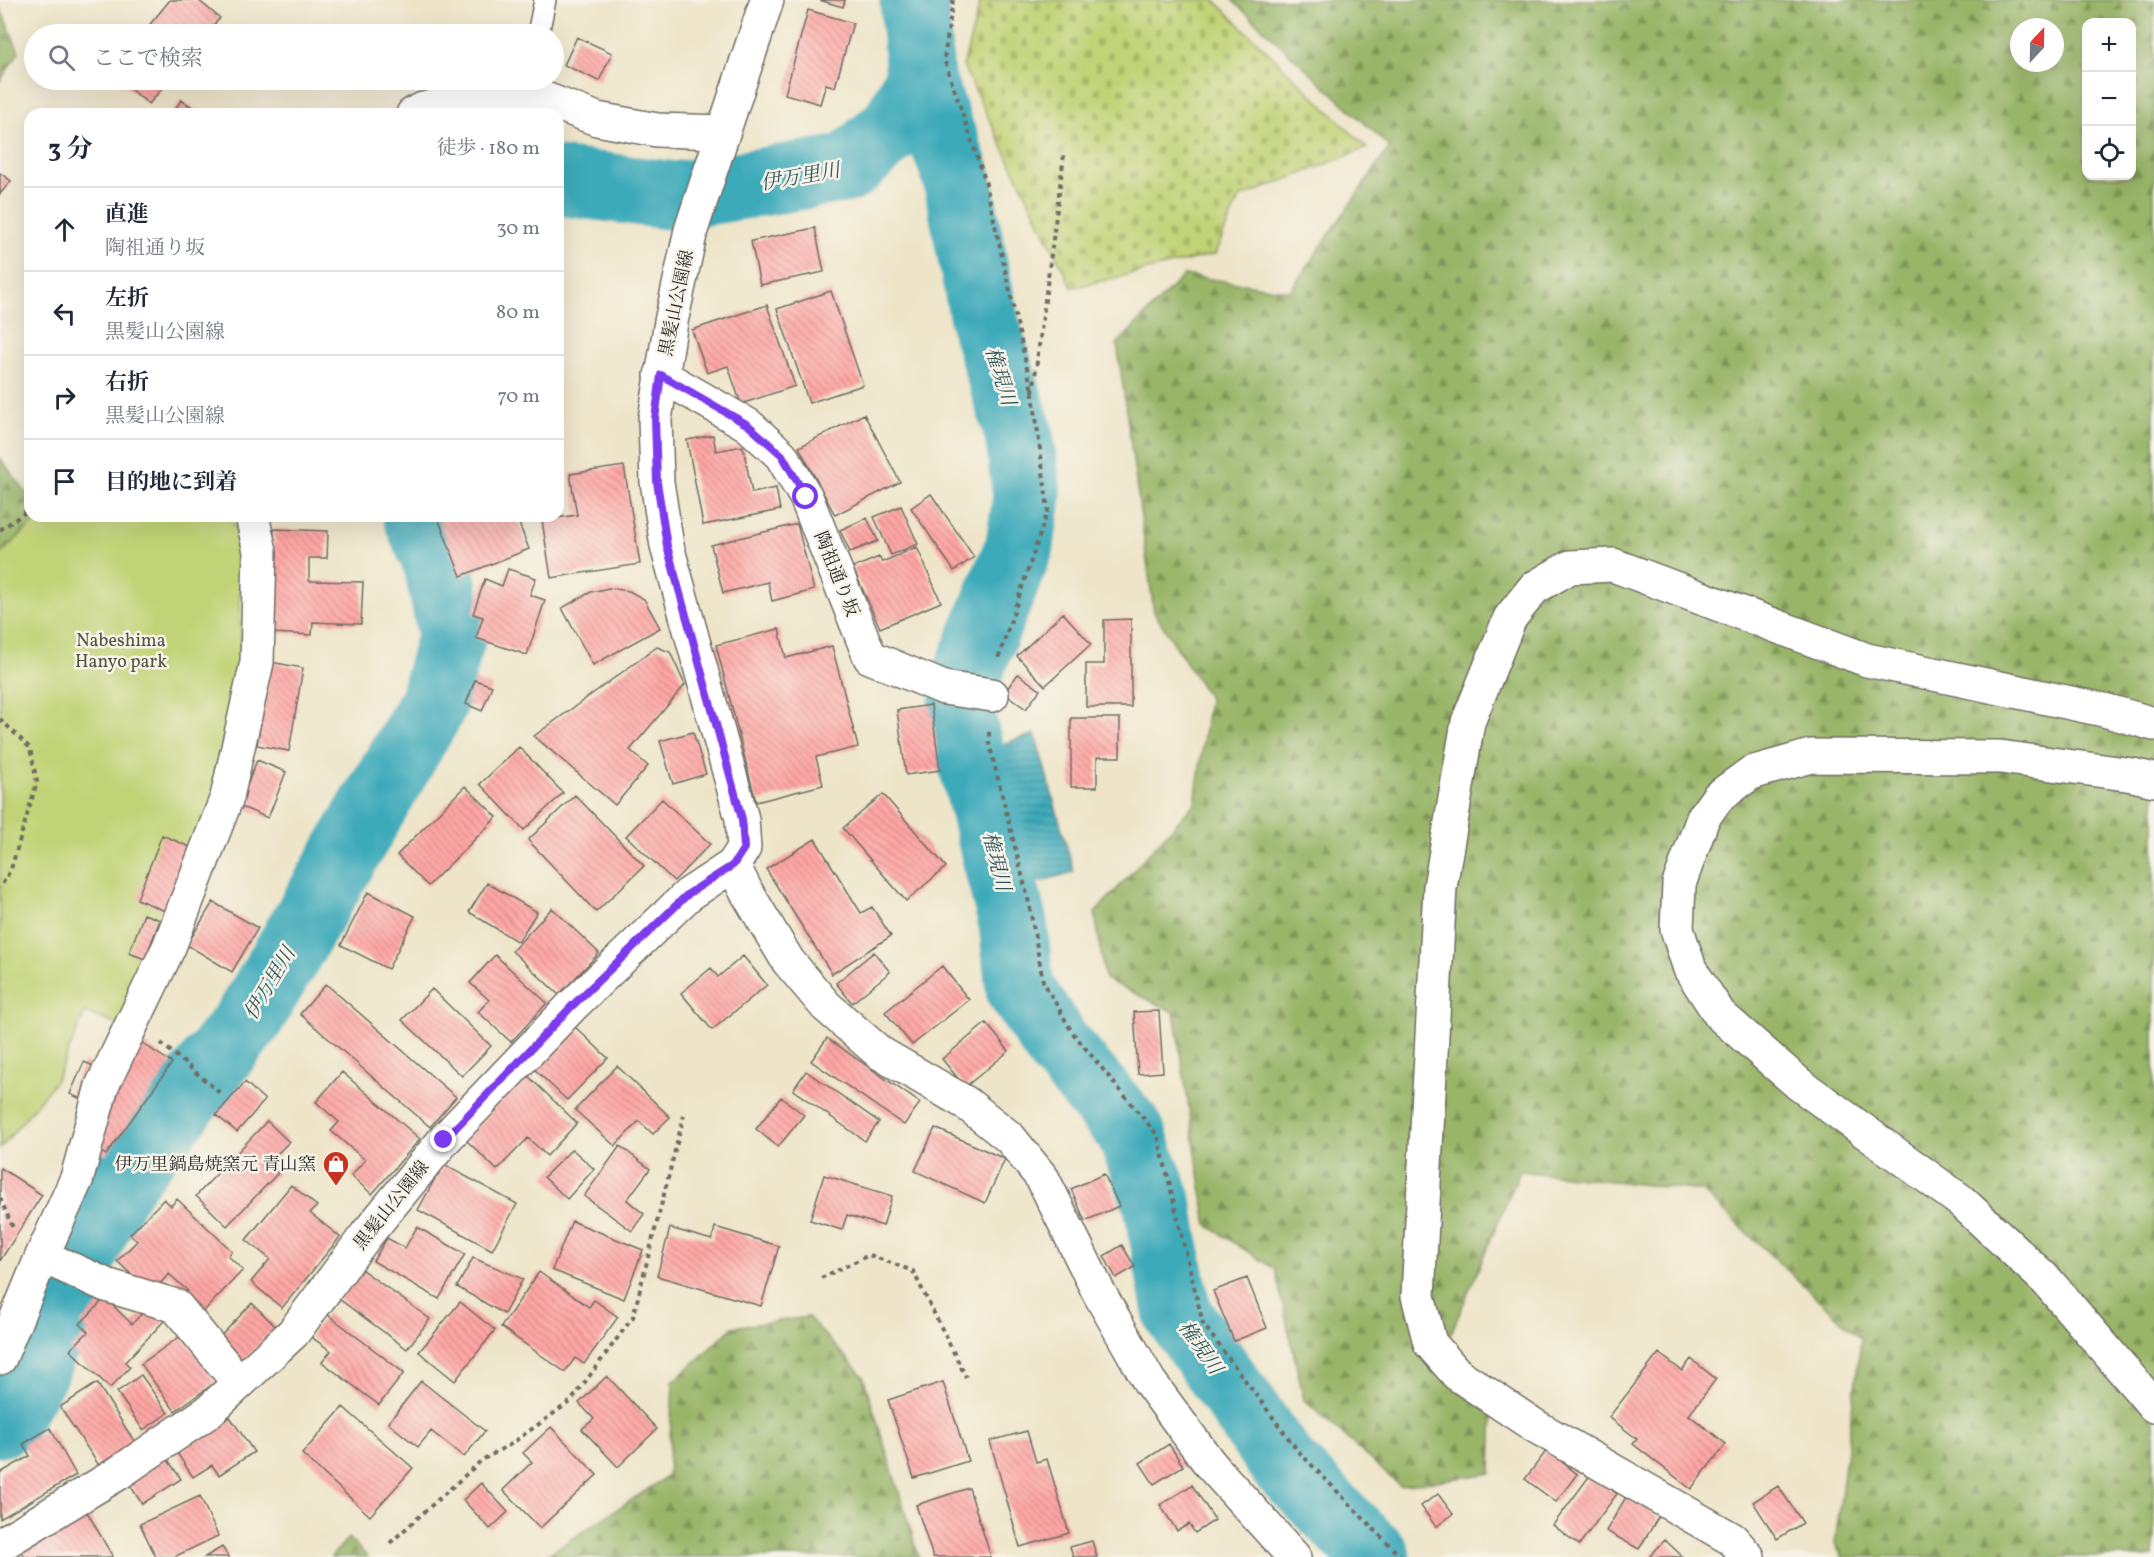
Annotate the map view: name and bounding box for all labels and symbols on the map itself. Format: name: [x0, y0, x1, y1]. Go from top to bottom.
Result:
north arrow: [2010, 18, 2064, 72]
water label: 伊万里川: [759, 157, 844, 199]
street label: 黒髪山公園線: [654, 248, 701, 359]
water label: 権現川: [977, 344, 1022, 411]
route start: [792, 483, 818, 509]
street label: 陶祖通り坂: [807, 528, 864, 621]
park label: Nabeshima Hanyo park: [75, 629, 167, 675]
water label: 権現川: [974, 829, 1016, 896]
water label: 伊万里川: [238, 941, 304, 1026]
route end: [430, 1126, 456, 1152]
shop icon: 伊万里鍋島焼窯元 青山窯: [321, 1149, 351, 1187]
place label: 伊万里鍋島焼窯元 青山窯: [114, 1153, 316, 1178]
street label: 黒髪山公園線: [348, 1156, 436, 1256]
water label: 権現川: [1171, 1316, 1229, 1382]

